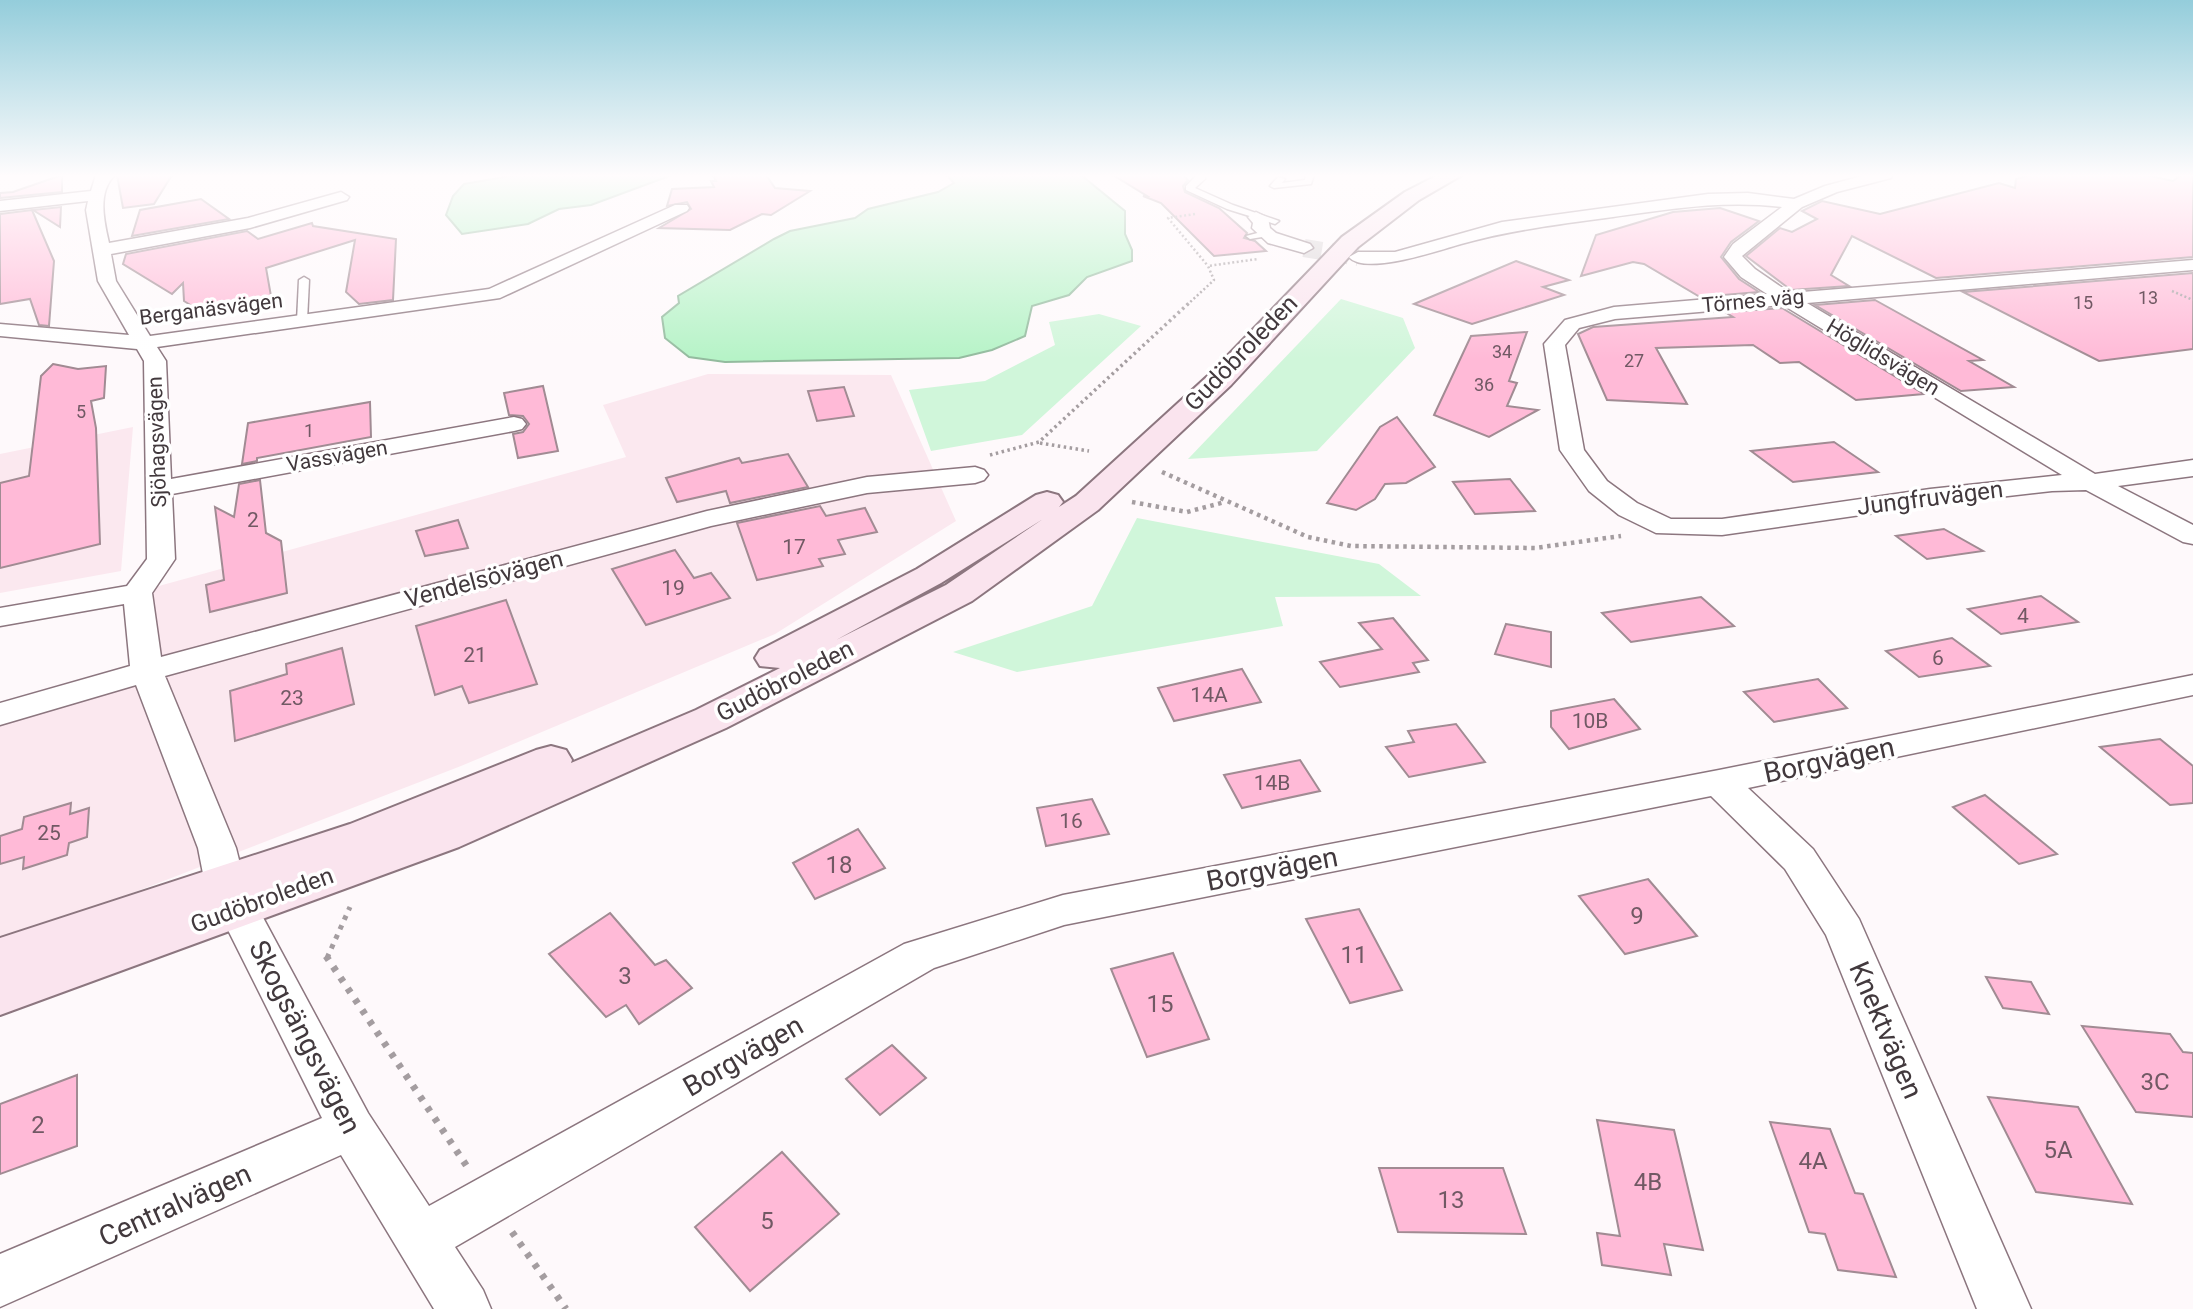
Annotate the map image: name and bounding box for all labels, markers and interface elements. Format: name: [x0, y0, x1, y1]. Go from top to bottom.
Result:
street label: Törnes väg: [1701, 285, 1805, 317]
house number: 13: [2138, 287, 2158, 308]
street label: Berganäsvägen: [138, 288, 284, 330]
street label: Gudöbroleden: [1179, 289, 1303, 417]
house number: 15: [2073, 292, 2093, 313]
street label: Höglidsvägen: [1822, 314, 1944, 400]
house number: 34: [1492, 341, 1512, 362]
house number: 27: [1624, 350, 1644, 371]
house number: 36: [1474, 374, 1494, 395]
street label: Sjöhagsvägen: [143, 376, 171, 508]
house number: 5: [76, 401, 86, 422]
house number: 1: [304, 420, 314, 441]
street label: Vassvägen: [285, 435, 389, 477]
street label: Jungfruvägen: [1855, 475, 2005, 521]
house number: 2: [247, 508, 259, 532]
house number: 17: [782, 535, 806, 559]
street label: Vendelsövägen: [402, 544, 566, 614]
house number: 19: [661, 576, 685, 600]
house number: 4: [2017, 604, 2029, 628]
street label: Gudöbroleden: [712, 634, 858, 728]
house number: 21: [463, 643, 487, 667]
house number: 6: [1932, 646, 1944, 670]
house number: 14A: [1190, 683, 1228, 707]
house number: 23: [280, 686, 304, 710]
house number: 10B: [1572, 709, 1608, 733]
street label: Borgvägen: [1761, 730, 1897, 790]
house number: 14B: [1254, 771, 1290, 795]
house number: 16: [1059, 809, 1083, 833]
house number: 25: [37, 821, 61, 845]
street label: Borgvägen: [1204, 840, 1340, 898]
house number: 18: [826, 851, 852, 879]
street label: Gudöbroleden: [187, 861, 337, 939]
house number: 9: [1630, 902, 1644, 930]
street label: Skogsängsvägen: [242, 935, 368, 1139]
house number: 11: [1341, 941, 1367, 969]
street label: Knektvägen: [1842, 957, 1930, 1103]
house number: 3: [618, 962, 632, 990]
house number: 15: [1147, 990, 1173, 1018]
street label: Borgvägen: [677, 1008, 809, 1104]
house number: 3C: [2140, 1068, 2170, 1096]
house number: 2: [31, 1111, 45, 1139]
house number: 5A: [2043, 1136, 2073, 1164]
house number: 4A: [1798, 1147, 1828, 1175]
street label: Centralvägen: [94, 1157, 256, 1253]
house number: 4B: [1634, 1168, 1662, 1196]
house number: 13: [1438, 1186, 1464, 1214]
house number: 5: [760, 1207, 774, 1235]

